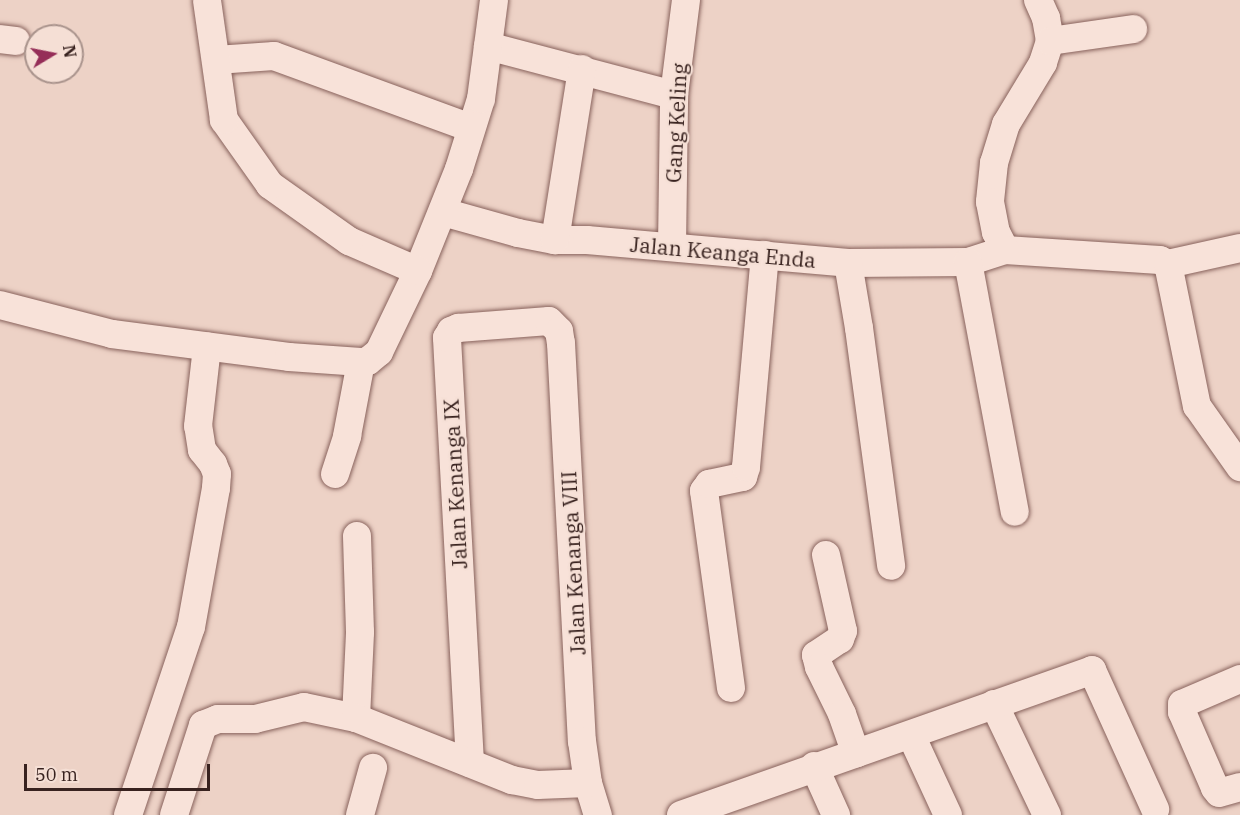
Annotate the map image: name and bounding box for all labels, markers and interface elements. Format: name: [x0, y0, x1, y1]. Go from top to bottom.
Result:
north arrow: [24, 24, 84, 84]
text: N: [59, 43, 81, 59]
street label: Gang Keling: [660, 62, 692, 184]
street label: Jalan Keanga Enda: [629, 231, 817, 273]
street label: Jalan Kenanga IX: [438, 399, 472, 569]
street label: Jalan Kenanga VIII: [556, 470, 590, 656]
scale bar: [27, 752, 213, 790]
text: 50 m: [35, 763, 78, 786]

